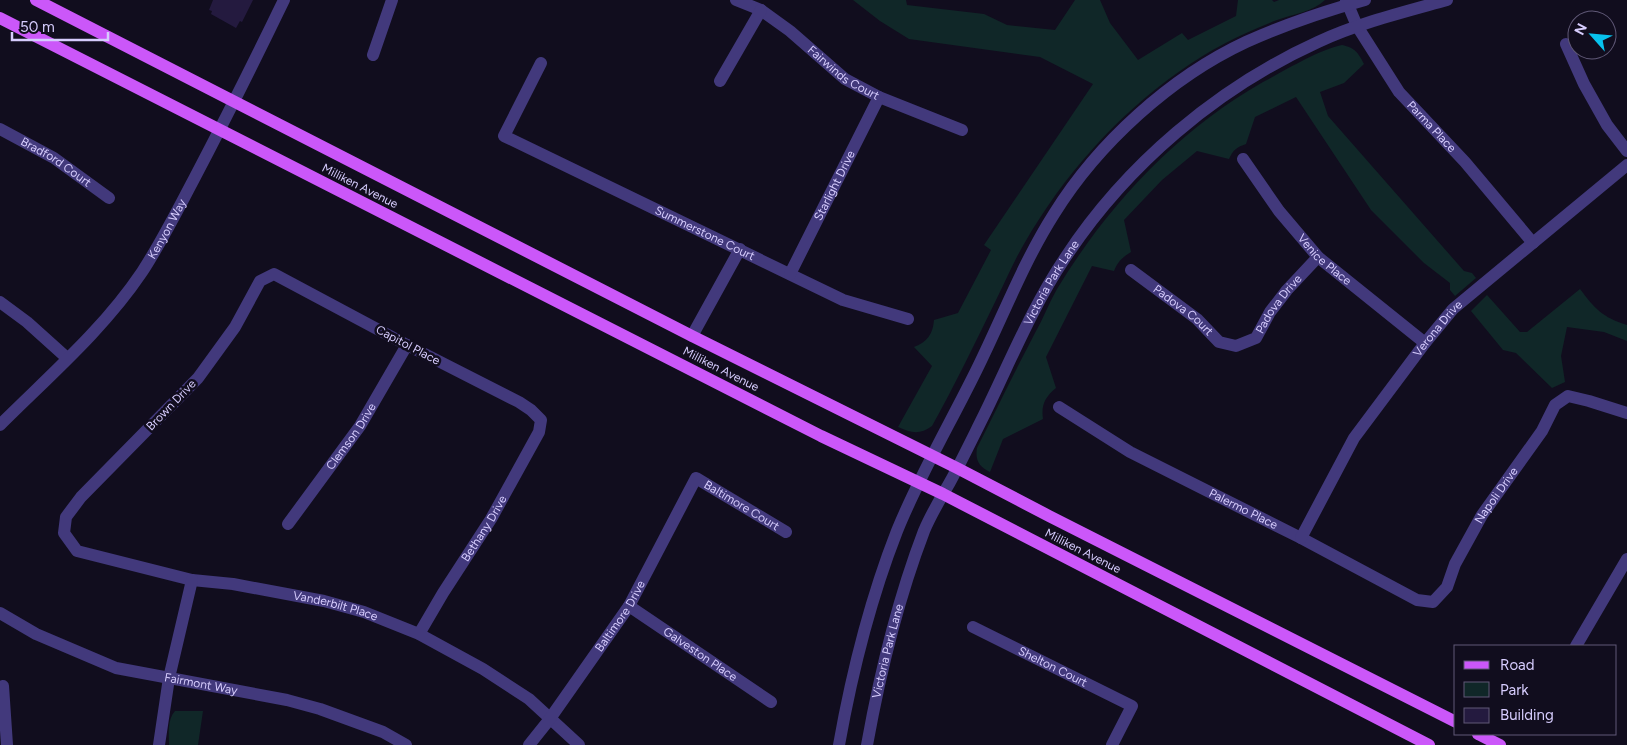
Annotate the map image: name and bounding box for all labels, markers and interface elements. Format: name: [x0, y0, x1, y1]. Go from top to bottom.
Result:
scale bar: [12, 10, 109, 42]
north arrow: [1567, 10, 1617, 60]
text: 50 m: [20, 18, 55, 36]
text: N: [1571, 21, 1591, 38]
street label: Fairwinds Court: [805, 43, 882, 103]
street label: Parma Place: [1404, 98, 1459, 155]
street label: Bradford Court: [18, 134, 94, 190]
street label: Starlight Drive: [811, 148, 858, 223]
street label: Milliken Avenue: [320, 161, 401, 211]
street label: Kenyon Way: [145, 196, 190, 262]
street label: Summerstone Court: [653, 203, 758, 264]
street label: Venice Place: [1295, 231, 1355, 288]
street label: Victoria Park Lane: [1021, 237, 1082, 328]
street label: Padova Drive: [1253, 271, 1305, 336]
street label: Padova Court: [1151, 282, 1216, 339]
street label: Verona Drive: [1410, 297, 1465, 359]
street label: Capitol Place: [374, 322, 443, 368]
street label: Milliken Avenue: [681, 344, 762, 394]
street label: Brown Drive: [143, 376, 199, 433]
street label: Clemson Drive: [323, 400, 379, 473]
street label: Napoli Drive: [1472, 464, 1521, 526]
street label: Baltimore Court: [702, 477, 782, 534]
street label: Palermo Place: [1207, 486, 1281, 532]
street label: Bethany Drive: [458, 493, 510, 564]
street label: Milliken Avenue: [1043, 526, 1124, 576]
street label: Baltimore Drive: [592, 578, 648, 654]
street label: Vanderbilt Place: [292, 588, 380, 624]
street label: Victoria Park Lane: [869, 602, 906, 700]
street label: Galveston Place: [661, 624, 740, 684]
street label: Shelton Court: [1016, 644, 1090, 690]
legend: [1454, 645, 1617, 735]
text: Road: [1500, 656, 1535, 674]
street label: Fairmont Way: [163, 670, 239, 698]
text: Park: [1500, 681, 1529, 699]
text: Building: [1500, 706, 1554, 724]

